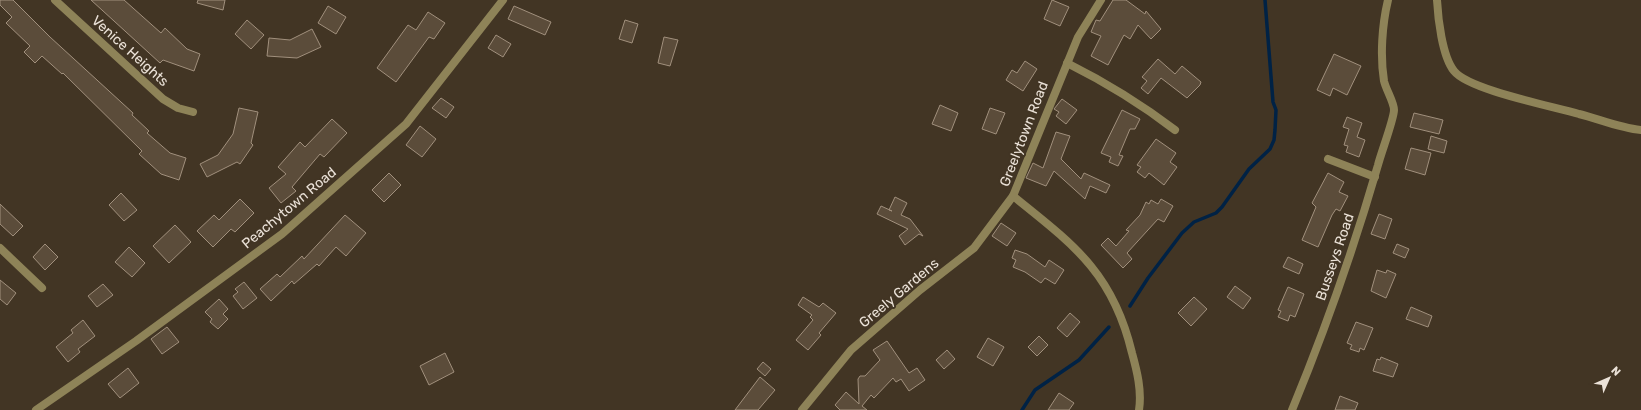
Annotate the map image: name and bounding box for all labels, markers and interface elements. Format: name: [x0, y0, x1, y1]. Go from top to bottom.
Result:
street label: Venice Heights: [88, 12, 172, 90]
street label: Greelytown Road: [996, 79, 1052, 189]
street label: Peachytown Road: [238, 164, 340, 252]
street label: Busseys Road: [1312, 211, 1358, 303]
street label: Greely Gardens: [856, 255, 942, 331]
north arrow: [1589, 358, 1629, 398]
text: N: [1608, 364, 1623, 379]

